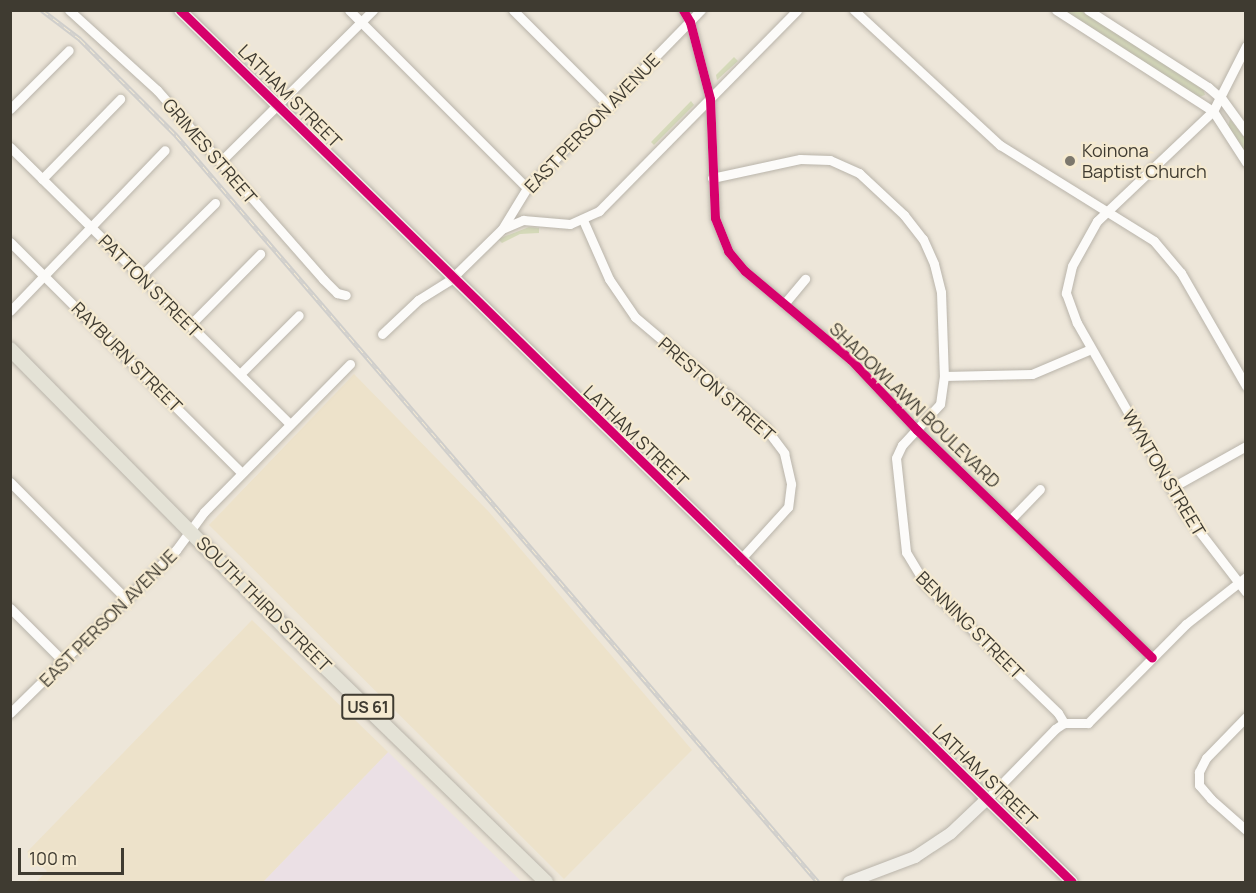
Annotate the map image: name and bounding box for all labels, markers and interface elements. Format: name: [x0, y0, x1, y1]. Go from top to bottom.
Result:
street label: LATHAM STREET: [234, 40, 346, 152]
street label: EAST PERSON AVENUE: [520, 49, 664, 197]
street label: GRIMES STREET: [158, 94, 262, 208]
place label: Koinona Baptist Church: [1082, 140, 1207, 182]
marker: Koinona Baptist Church: [1063, 154, 1077, 168]
street label: PATTON STREET: [94, 230, 206, 342]
street label: RAYBURN STREET: [67, 297, 187, 417]
street label: SHADOWLAWN BOULEVARD: [825, 318, 1005, 492]
street label: PRESTON STREET: [654, 333, 780, 445]
street label: LATHAM STREET: [579, 381, 693, 491]
street label: WYNTON STREET: [1118, 406, 1210, 540]
street label: SOUTH THIRD STREET: [192, 532, 336, 676]
street label: EAST PERSON AVENUE: [35, 545, 181, 691]
street label: BENNING STREET: [912, 567, 1028, 683]
road number: US 61: [341, 694, 395, 720]
street label: LATHAM STREET: [928, 720, 1042, 830]
scale bar: [21, 836, 128, 874]
text: 100 m: [29, 846, 77, 870]

